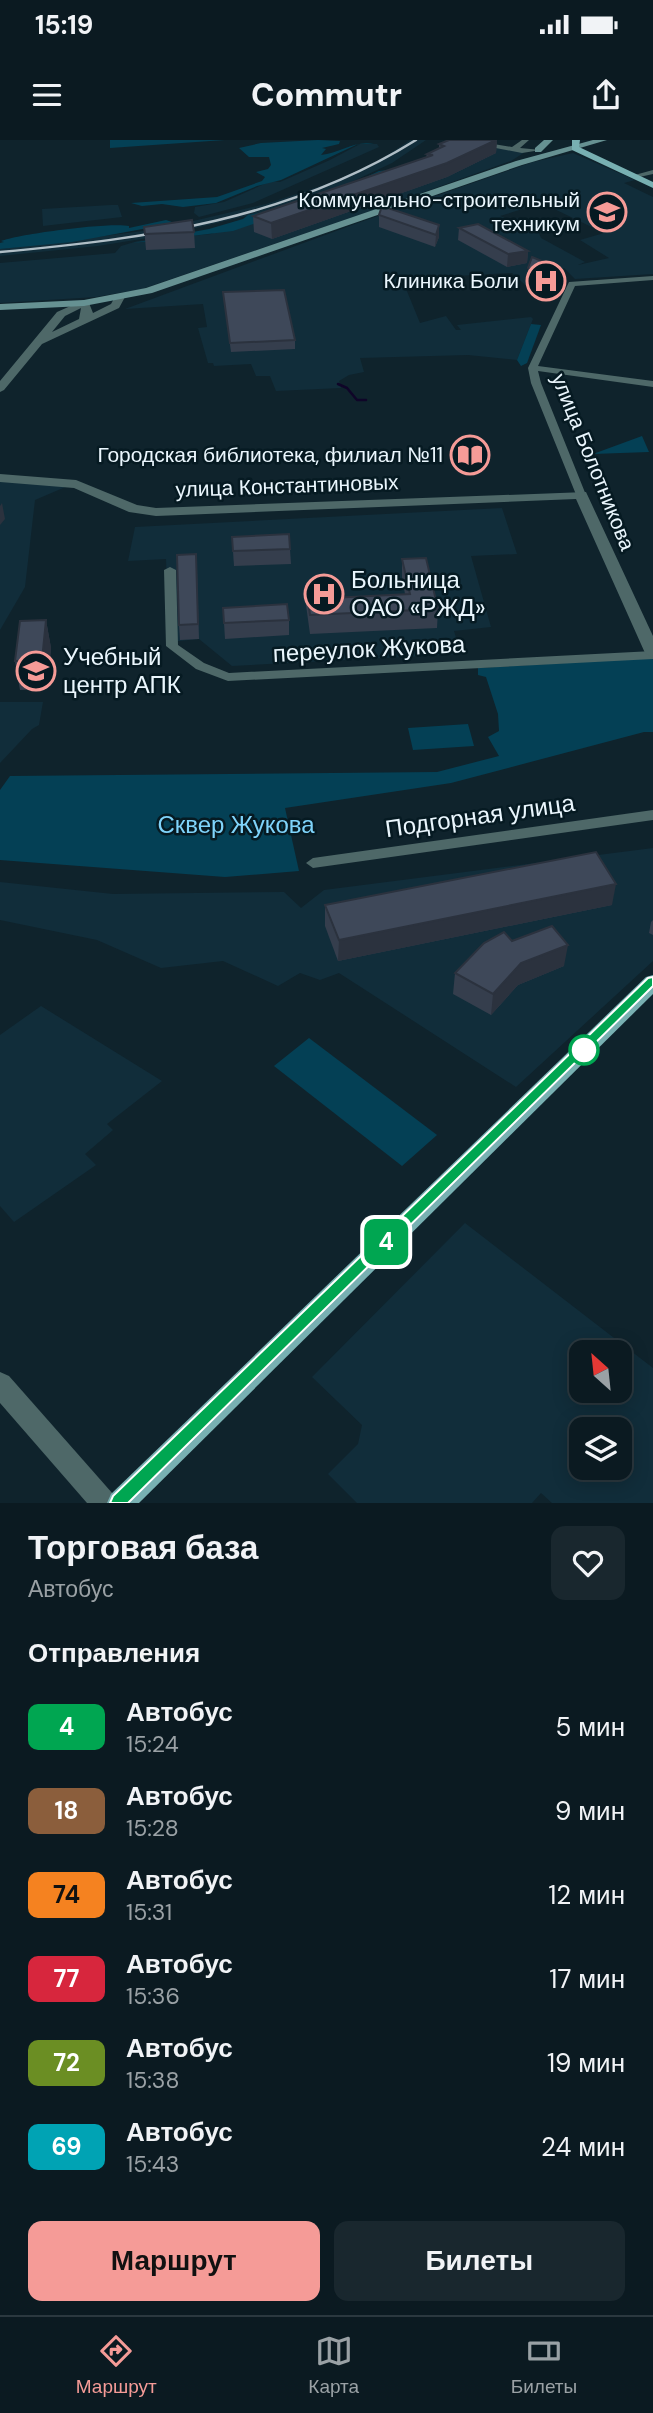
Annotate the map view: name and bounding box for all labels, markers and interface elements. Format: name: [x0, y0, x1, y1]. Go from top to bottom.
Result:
text: 15:19: [35, 8, 93, 42]
text: Commutr: [251, 74, 402, 116]
icon: menu: [28, 76, 66, 114]
icon: share: [587, 76, 625, 114]
place label: Коммунально-строительный техникум: [298, 186, 580, 238]
school or university icon: Коммунально-строительный техникум: [586, 191, 628, 233]
hospital icon: Клиника Боли: [525, 260, 567, 302]
place label: Клиника Боли: [384, 267, 519, 295]
street label: улица Болотникова: [545, 369, 641, 555]
library icon: Городская библиотека, филиал №11: [449, 434, 491, 476]
place label: Городская библиотека, филиал №11: [97, 441, 443, 469]
street label: улица Константиновых: [175, 468, 400, 504]
place label: Больница ОАО «РЖД»: [351, 564, 486, 623]
hospital icon: Больница ОАО «РЖД»: [303, 573, 345, 615]
street label: переулок Жукова: [272, 628, 467, 669]
place label: Учебный центр АПК: [63, 641, 181, 700]
school or university icon: Учебный центр АПК: [15, 650, 57, 692]
street label: Подгорная улица: [383, 787, 577, 844]
park label: Сквер Жукова: [157, 809, 315, 840]
unlabelled marker: [569, 1035, 599, 1065]
line badge: 4: [363, 1219, 409, 1265]
text: 4: [378, 1226, 394, 1257]
north arrow: [569, 1340, 632, 1404]
map controls: [569, 1340, 632, 1480]
button: layers: [569, 1417, 632, 1480]
text: Торговая база: [28, 1526, 258, 1569]
button: heart: [551, 1526, 625, 1600]
text: Автобус: [28, 1574, 114, 1604]
text: Отправления: [28, 1636, 200, 1670]
text: Автобус: [126, 1695, 233, 1729]
text: 5 мин: [555, 1710, 625, 1744]
text: 4: [59, 1711, 74, 1742]
text: 15:24: [126, 1729, 179, 1759]
text: Автобус: [126, 1779, 233, 1813]
text: 9 мин: [555, 1794, 625, 1828]
text: 18: [55, 1795, 78, 1826]
text: 15:28: [126, 1813, 179, 1843]
text: Автобус: [126, 1863, 233, 1897]
text: 12 мин: [548, 1878, 625, 1912]
text: 74: [53, 1879, 80, 1910]
text: 15:31: [126, 1897, 172, 1927]
text: Автобус: [126, 1947, 233, 1981]
text: 17 мин: [549, 1962, 625, 1996]
text: 77: [54, 1963, 79, 1994]
text: 15:36: [126, 1981, 180, 2011]
text: Автобус: [126, 2031, 233, 2065]
text: 19 мин: [547, 2046, 625, 2080]
text: 72: [53, 2047, 80, 2078]
text: 15:38: [126, 2065, 179, 2095]
text: Автобус: [126, 2115, 233, 2149]
text: 24 мин: [541, 2130, 625, 2164]
text: 69: [52, 2131, 81, 2162]
text: 15:43: [126, 2149, 179, 2179]
button: Маршрут: [28, 2221, 320, 2301]
button: Билеты: [334, 2221, 625, 2301]
tab: Маршрут: [76, 2332, 157, 2399]
tab: Карта: [308, 2332, 359, 2399]
tab: Билеты: [511, 2332, 577, 2399]

